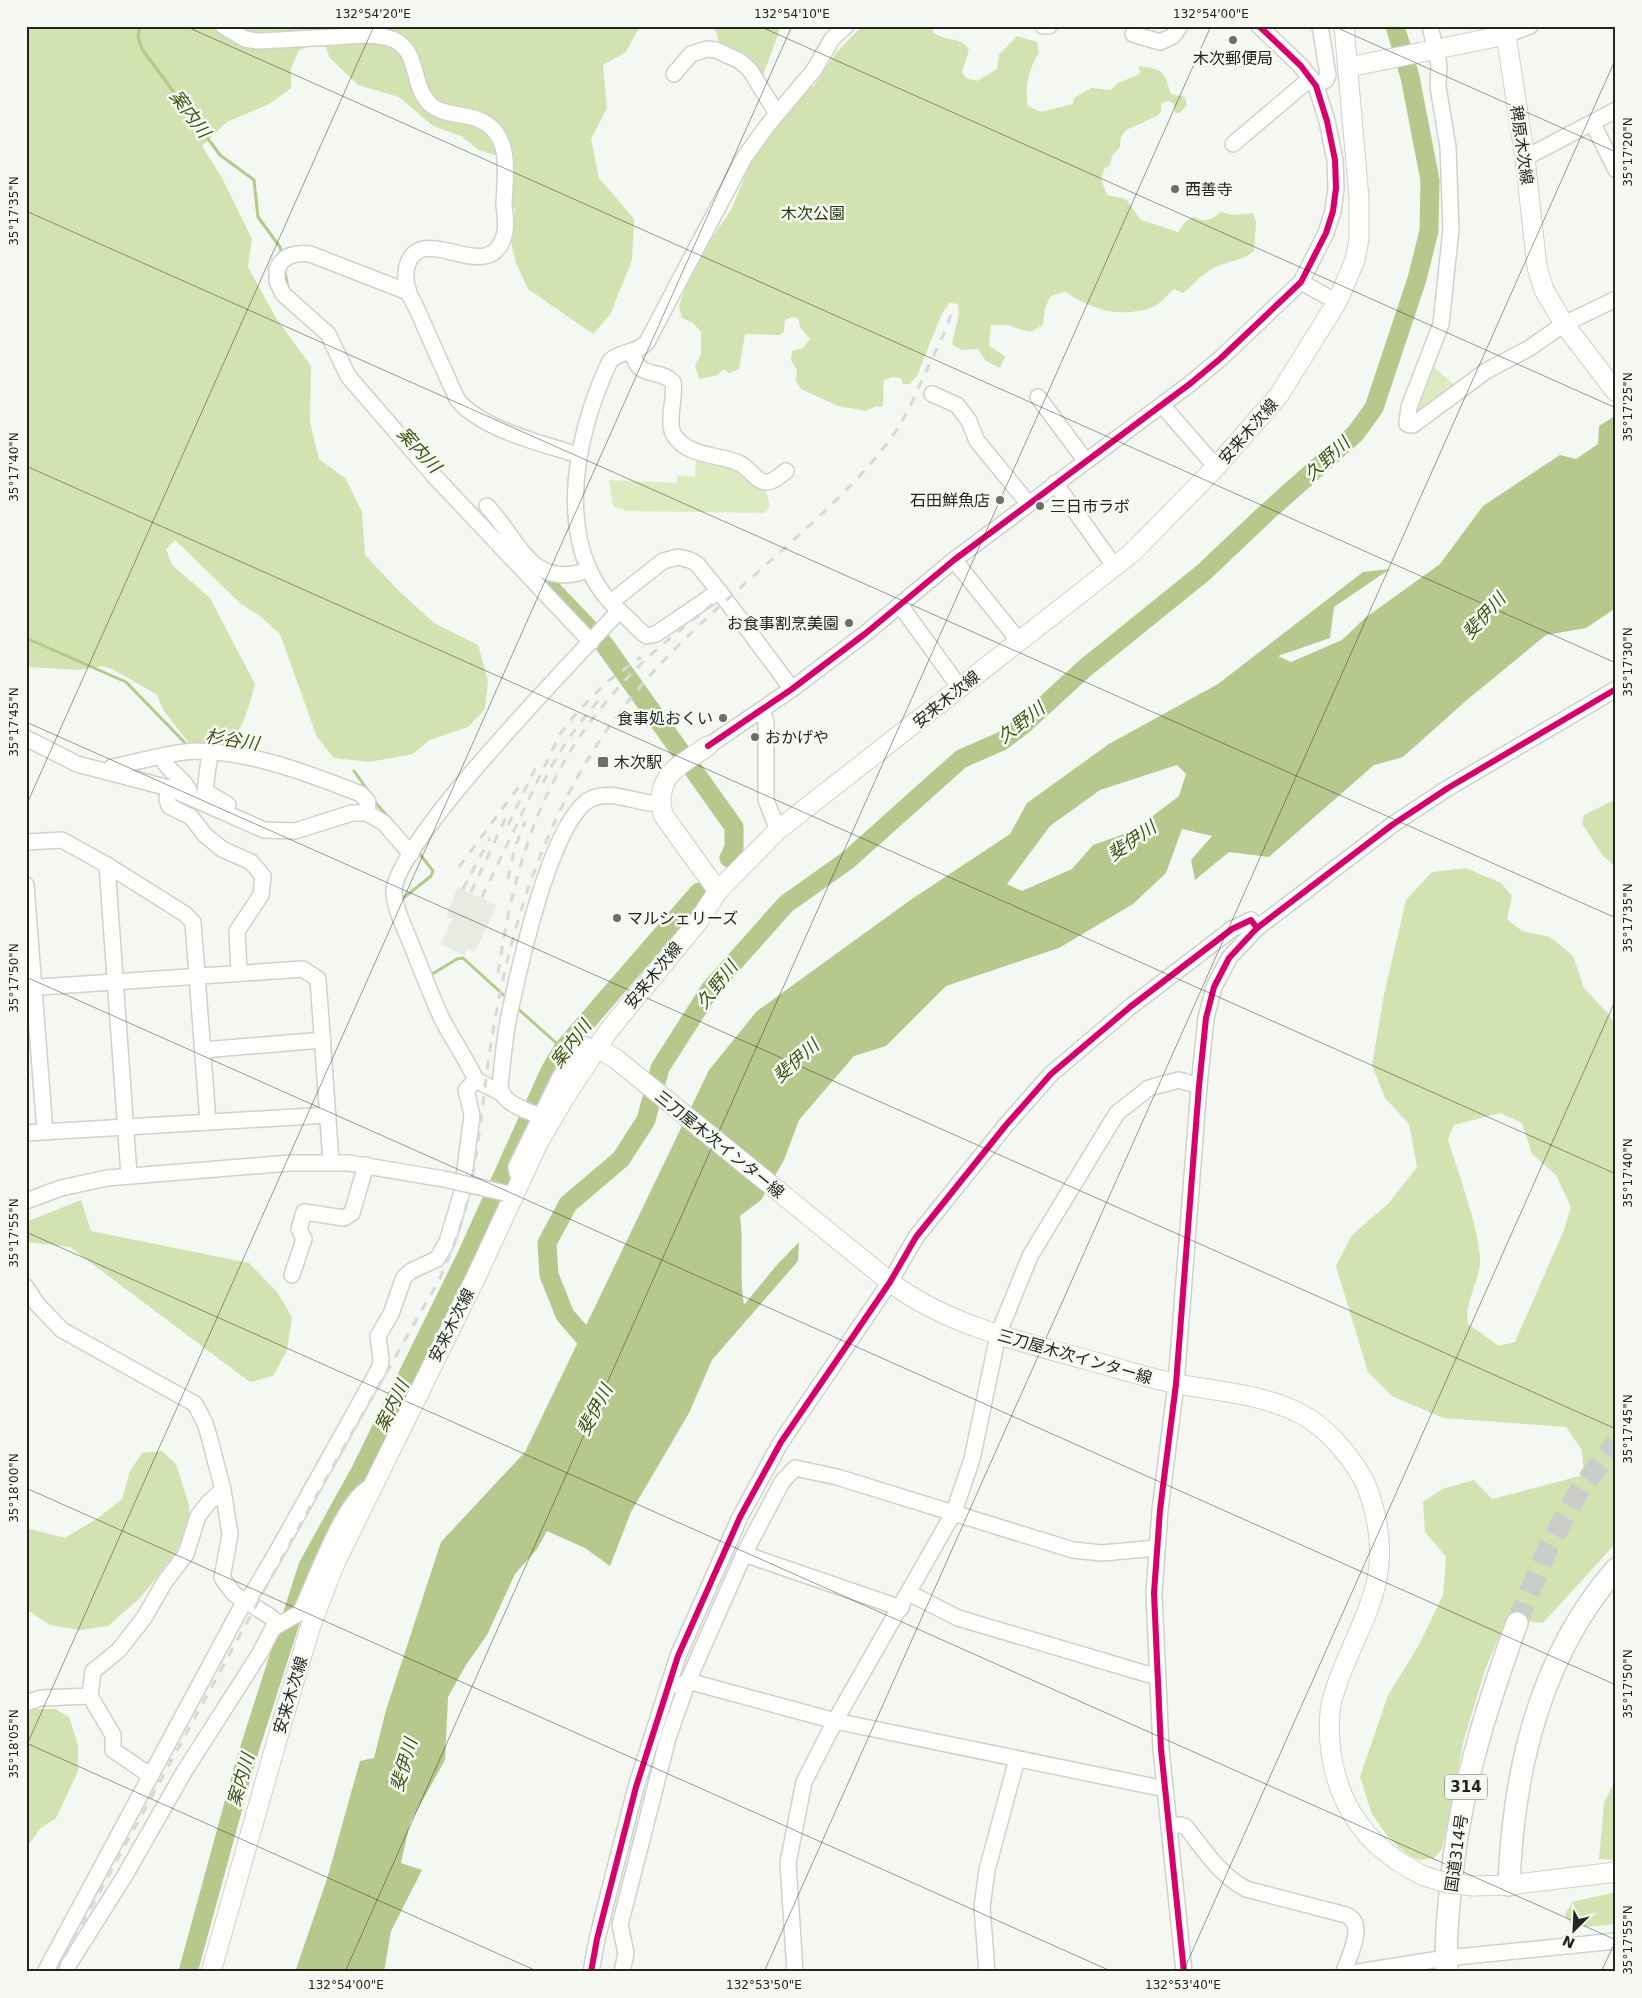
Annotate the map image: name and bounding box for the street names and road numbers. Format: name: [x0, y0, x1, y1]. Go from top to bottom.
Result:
street label: 稗原木次線: [1507, 104, 1536, 186]
street label: 安来木次線: [1215, 395, 1282, 468]
street label: 安来木次線: [909, 667, 983, 732]
street label: 安来木次線: [621, 938, 686, 1012]
street label: 三刀屋木次インター線: [652, 1087, 788, 1202]
street label: 安来木次線: [425, 1285, 478, 1365]
street label: 三刀屋木次インター線: [995, 1325, 1154, 1388]
street label: 安来木次線: [270, 1654, 311, 1736]
road number: 314: [1445, 1774, 1487, 1800]
street label: 国道314号: [1442, 1813, 1471, 1893]

